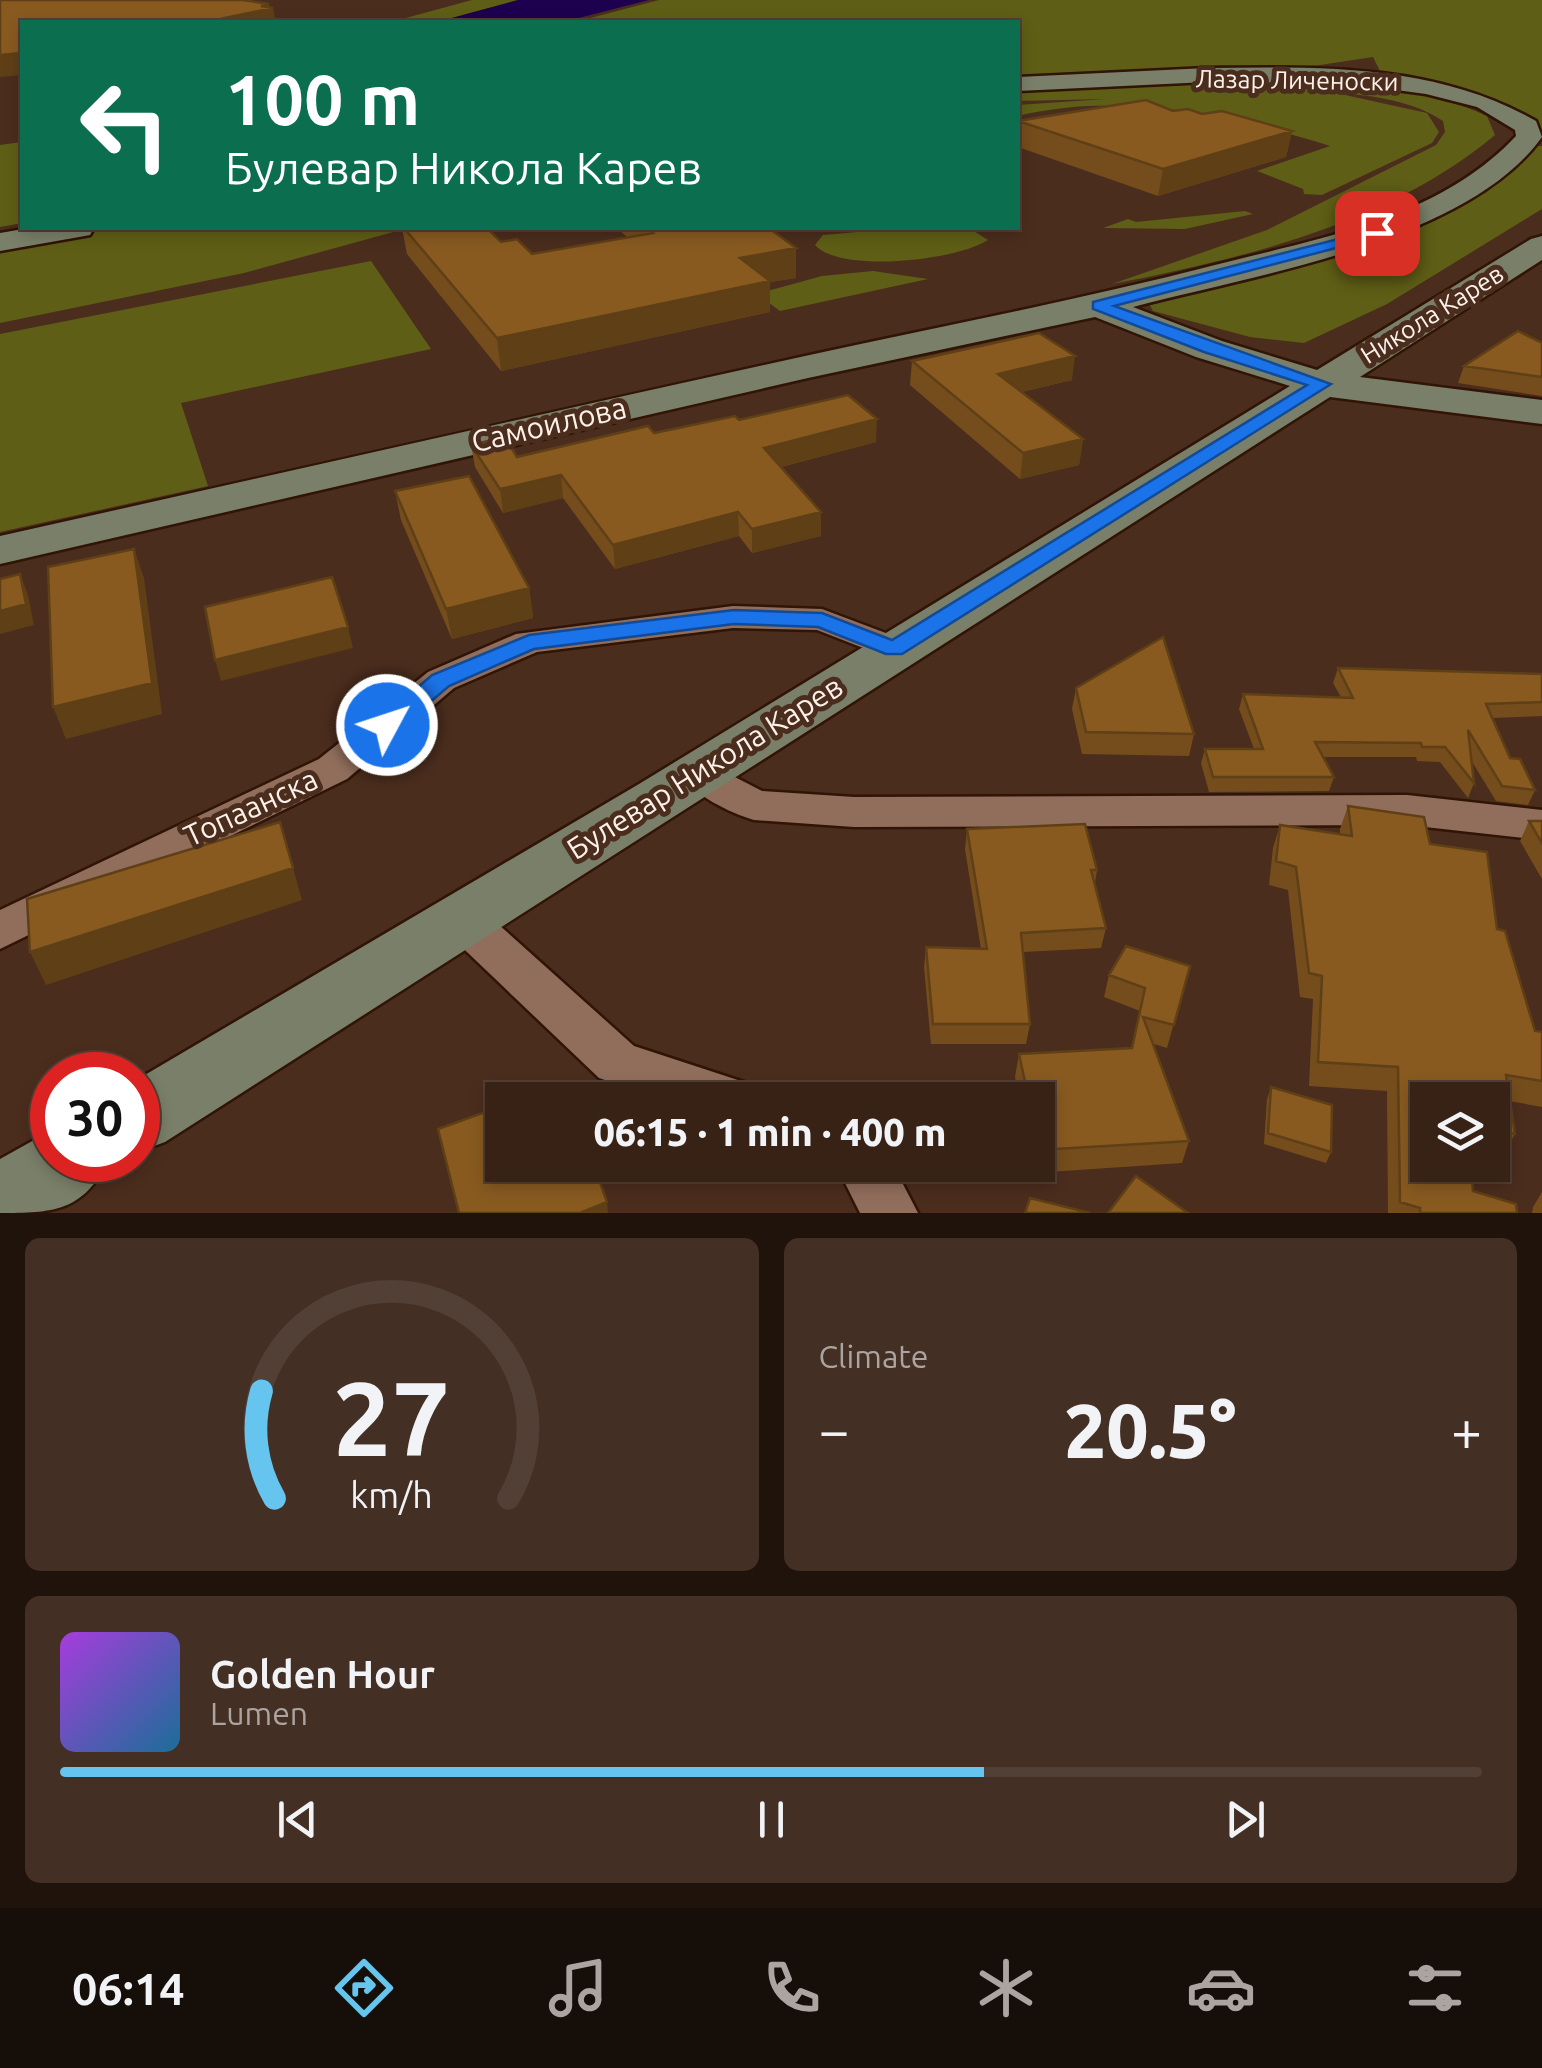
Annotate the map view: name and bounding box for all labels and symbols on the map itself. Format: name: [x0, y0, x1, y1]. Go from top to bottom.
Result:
street label: Лазар Личеноски: [1195, 64, 1399, 96]
pin: [1335, 191, 1420, 276]
street label: Никола Карев: [1356, 259, 1508, 369]
street label: Самоилова: [468, 390, 630, 458]
street label: Булевар Никола Карев: [561, 668, 848, 866]
position arrow: [335, 673, 439, 777]
street label: Топаанска: [179, 761, 323, 853]
speed limit sign: 30: [30, 1052, 160, 1182]

